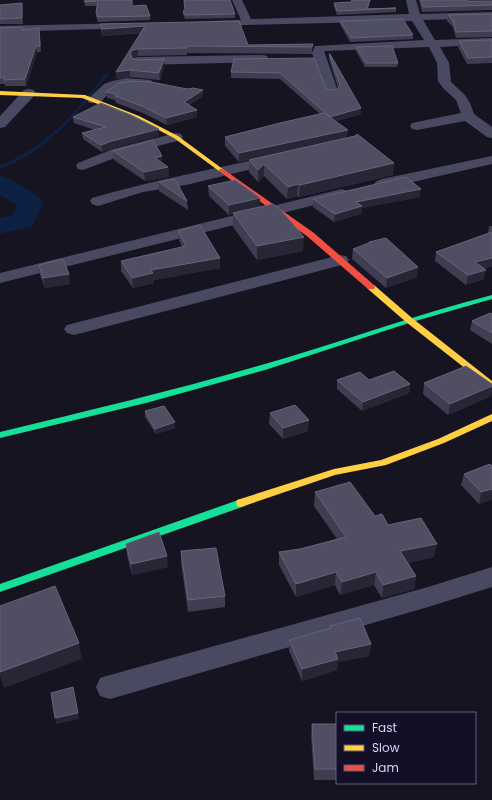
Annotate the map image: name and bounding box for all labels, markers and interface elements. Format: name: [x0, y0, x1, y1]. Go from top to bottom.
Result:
legend: [336, 712, 476, 784]
text: Fast: [372, 719, 397, 736]
text: Slow: [372, 739, 400, 756]
text: Jam: [372, 759, 399, 776]

